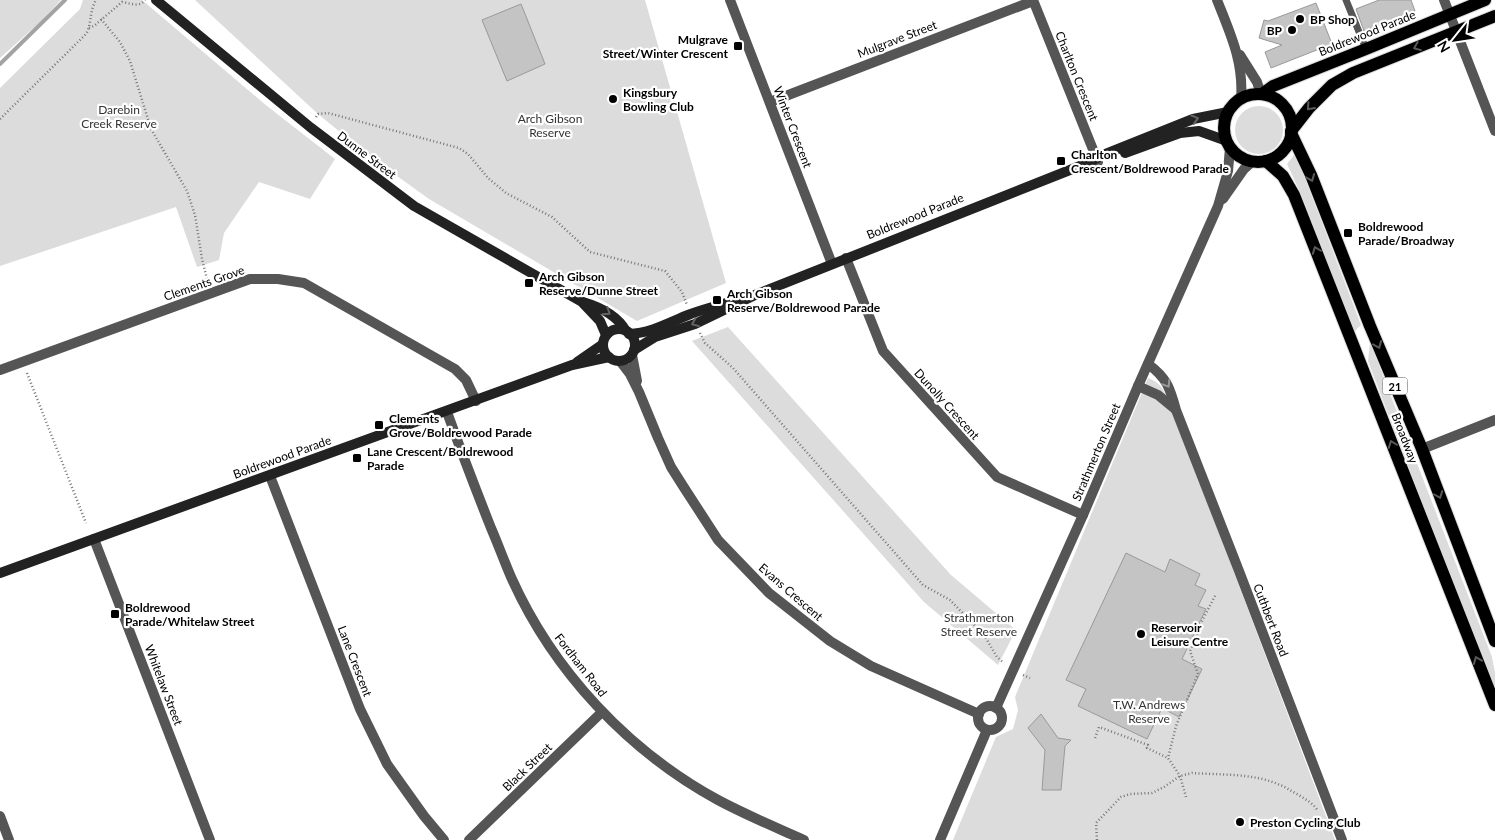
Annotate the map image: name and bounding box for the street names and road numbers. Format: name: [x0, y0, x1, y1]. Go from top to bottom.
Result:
street label: Boldrewood Parade: [1316, 7, 1418, 59]
street label: Mulgrave Street: [855, 17, 940, 61]
street label: Charlton Crescent: [1052, 29, 1102, 124]
street label: Winter Crescent: [771, 84, 816, 171]
street label: Dunne Street: [334, 128, 400, 183]
street label: Boldrewood Parade: [864, 190, 966, 242]
street label: Clements Grove: [162, 262, 246, 304]
street label: Dunolly Crescent: [911, 365, 983, 443]
road number: 21: [1382, 378, 1408, 394]
street label: Strathmerton Street: [1069, 400, 1124, 503]
street label: Broadway: [1389, 411, 1422, 466]
street label: Boldrewood Parade: [231, 432, 333, 482]
street label: Evans Crescent: [756, 560, 827, 624]
street label: Cuthbert Road: [1250, 581, 1292, 659]
street label: Lane Crescent: [335, 623, 376, 699]
street label: Fordham Road: [552, 630, 610, 700]
street label: Whitelaw Street: [142, 643, 187, 728]
street label: Black Street: [499, 739, 555, 794]

